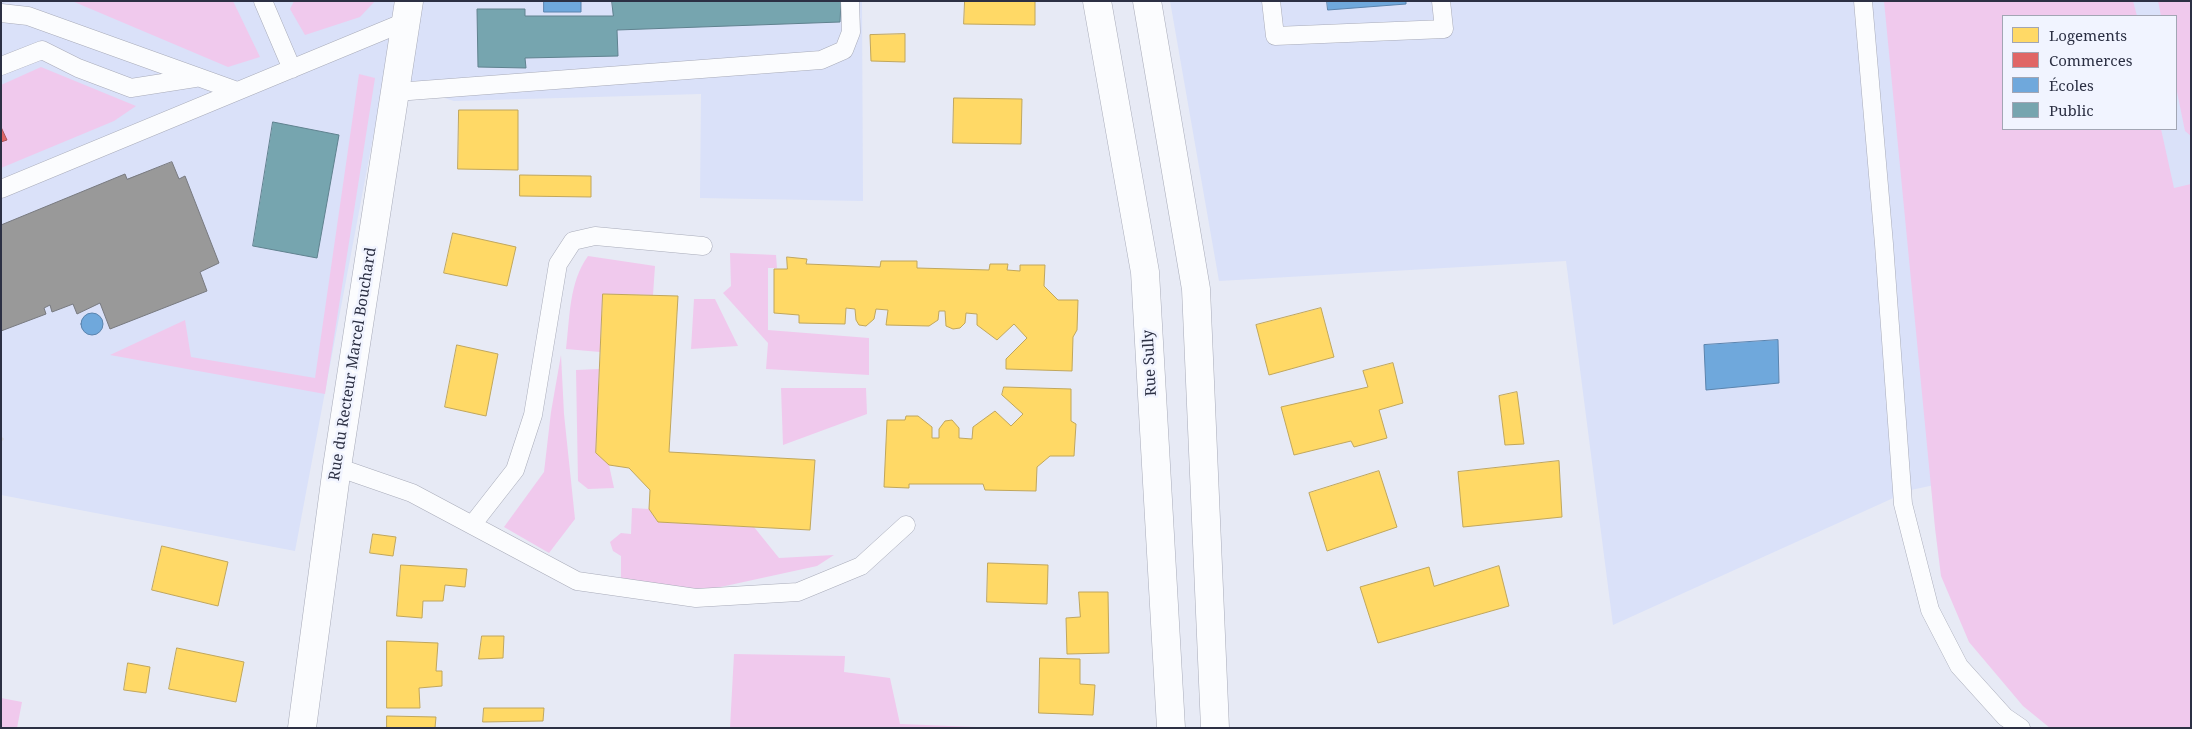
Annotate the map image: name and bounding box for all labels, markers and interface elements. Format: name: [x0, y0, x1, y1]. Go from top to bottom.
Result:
legend: [2002, 15, 2177, 130]
text: Logements: [2049, 25, 2127, 45]
text: Commerces: [2049, 50, 2132, 70]
text: Écoles: [2049, 75, 2094, 95]
text: Public: [2049, 100, 2094, 120]
street label: Rue du Recteur Marcel Bouchard: [326, 246, 380, 482]
street label: Rue Sully: [1139, 329, 1161, 397]

